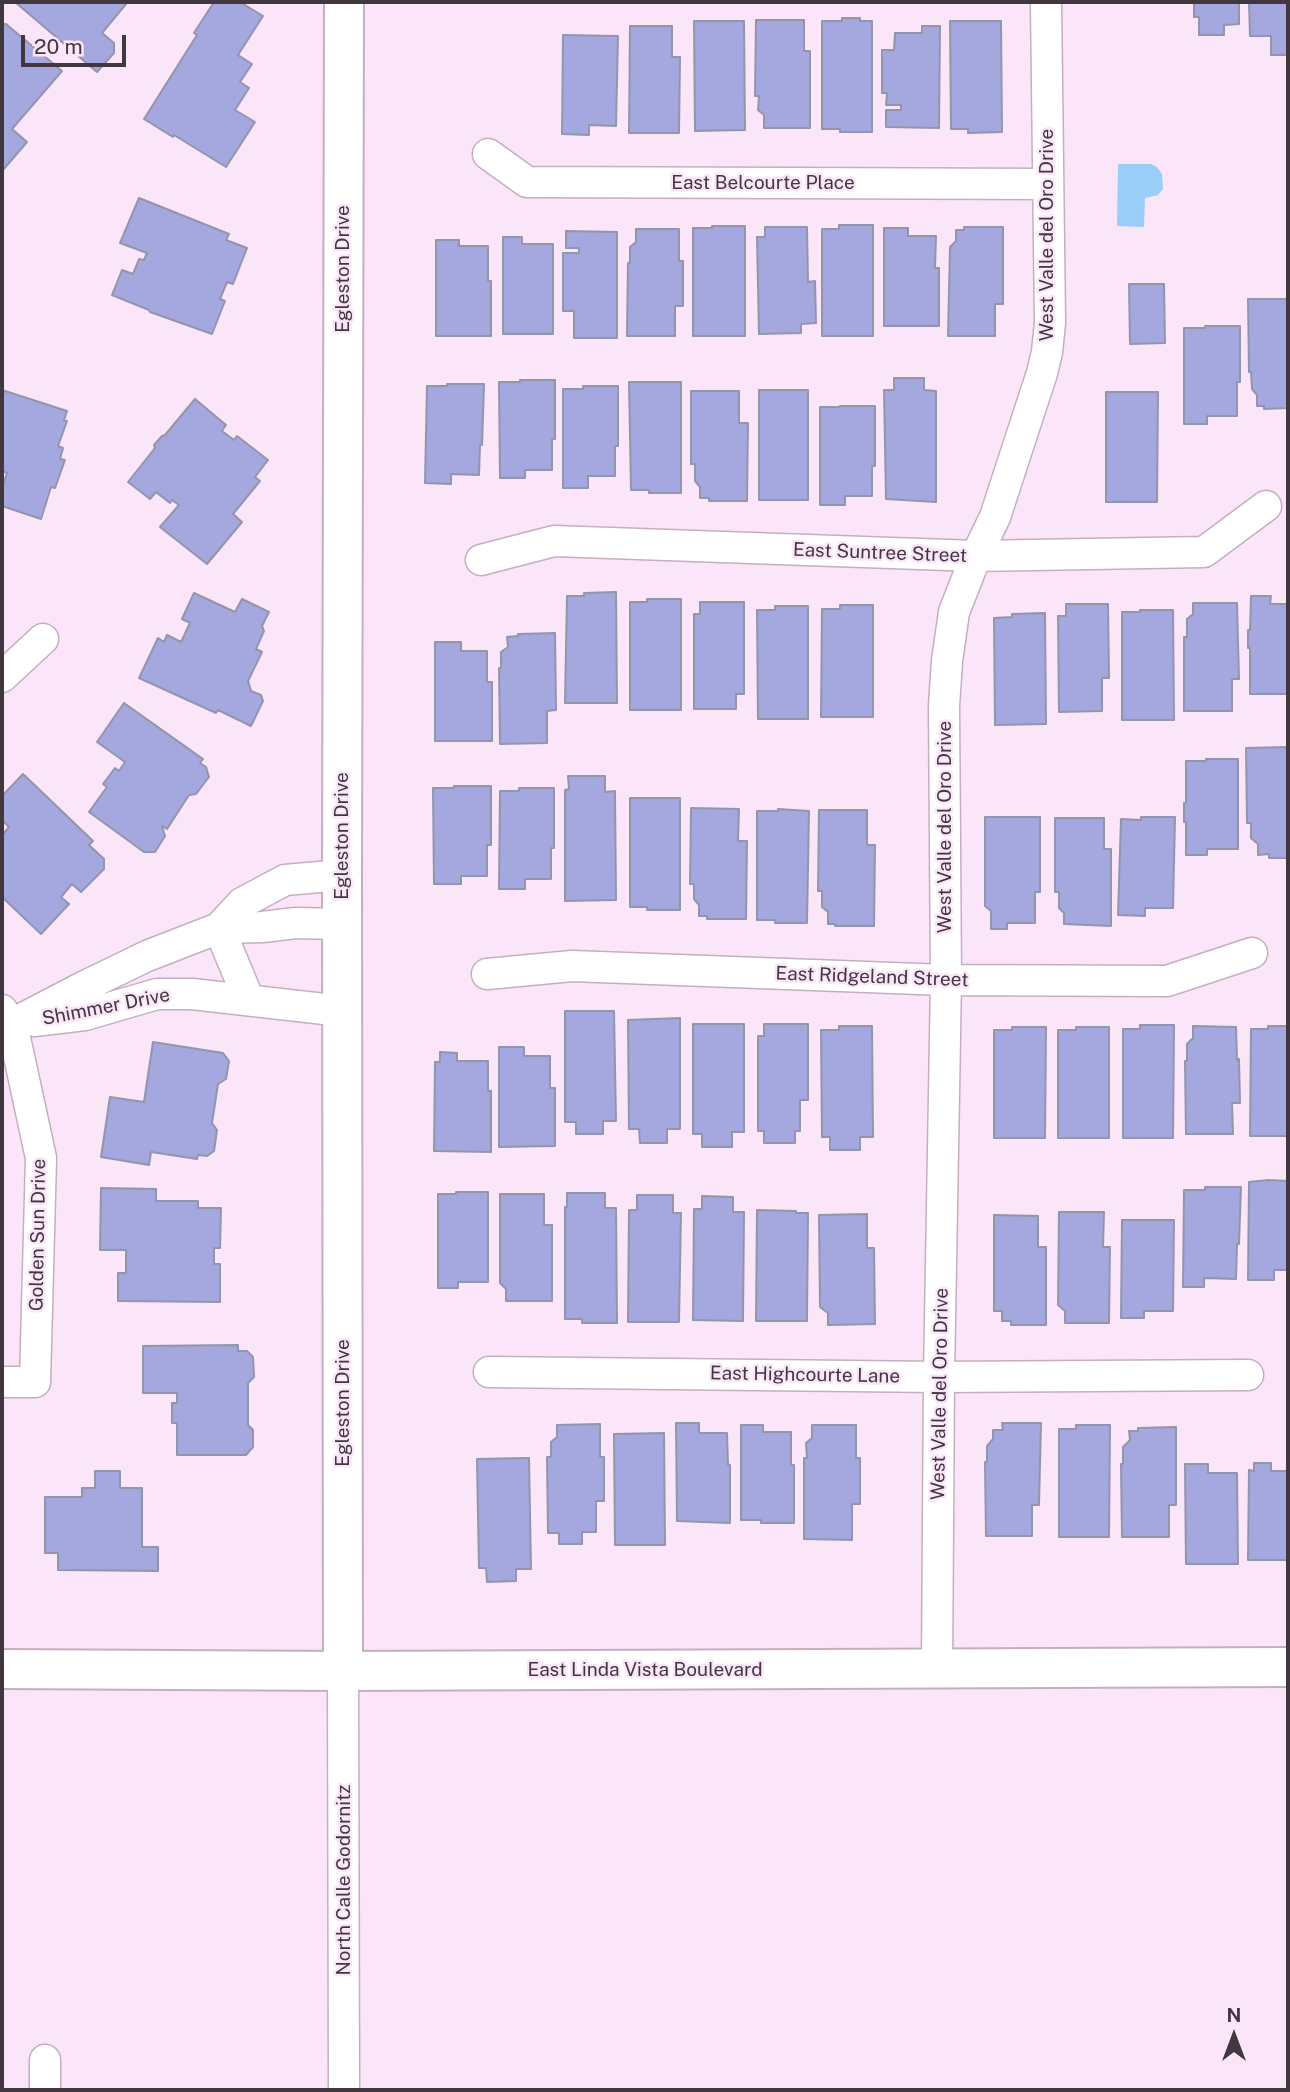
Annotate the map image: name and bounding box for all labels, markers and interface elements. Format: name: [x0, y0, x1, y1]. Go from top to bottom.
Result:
scale bar: [24, 21, 130, 65]
text: 20 m: [34, 34, 83, 59]
street label: West Valle del Oro Drive: [1036, 129, 1058, 341]
street label: East Belcourte Place: [671, 172, 855, 194]
street label: Egleston Drive: [332, 205, 354, 333]
street label: East Suntree Street: [793, 539, 967, 567]
street label: West Valle del Oro Drive: [934, 721, 956, 933]
street label: Egleston Drive: [331, 772, 353, 900]
street label: East Ridgeland Street: [775, 962, 969, 992]
street label: Shimmer Drive: [40, 983, 172, 1031]
street label: Golden Sun Drive: [25, 1159, 51, 1311]
street label: West Valle del Oro Drive: [927, 1288, 953, 1500]
street label: Egleston Drive: [332, 1339, 354, 1467]
street label: East Highcourte Lane: [710, 1362, 900, 1388]
street label: East Linda Vista Boulevard: [527, 1659, 763, 1681]
street label: North Calle Godornitz: [333, 1785, 355, 1975]
north arrow: [1199, 2001, 1269, 2071]
text: N: [1227, 2004, 1241, 2026]

